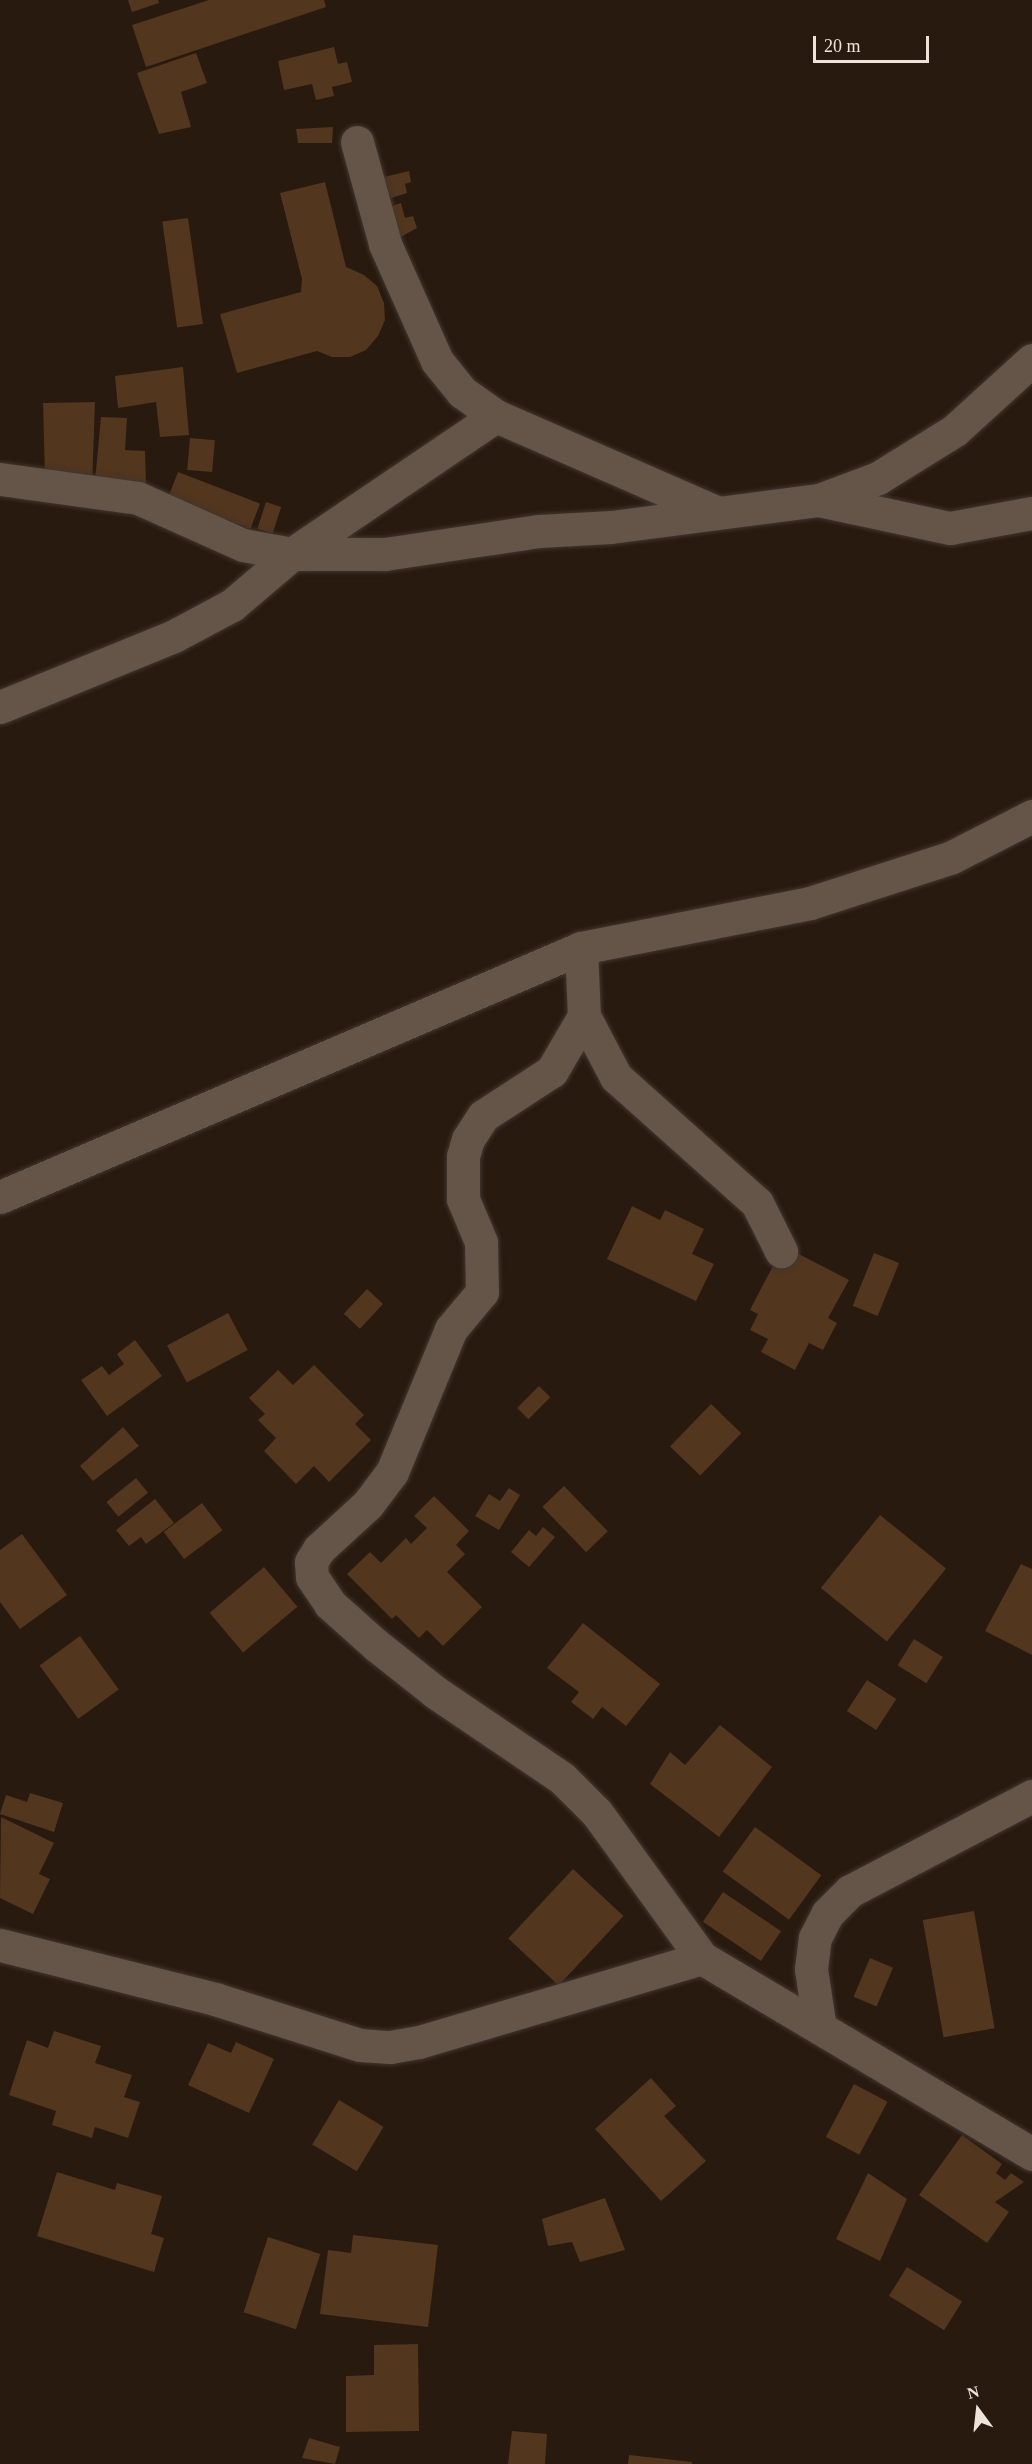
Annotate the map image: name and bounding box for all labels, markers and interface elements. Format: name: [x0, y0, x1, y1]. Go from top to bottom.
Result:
scale bar: [816, 24, 932, 62]
text: 20 m: [824, 36, 861, 56]
north arrow: [948, 2380, 1008, 2440]
text: N: [965, 2382, 981, 2402]

